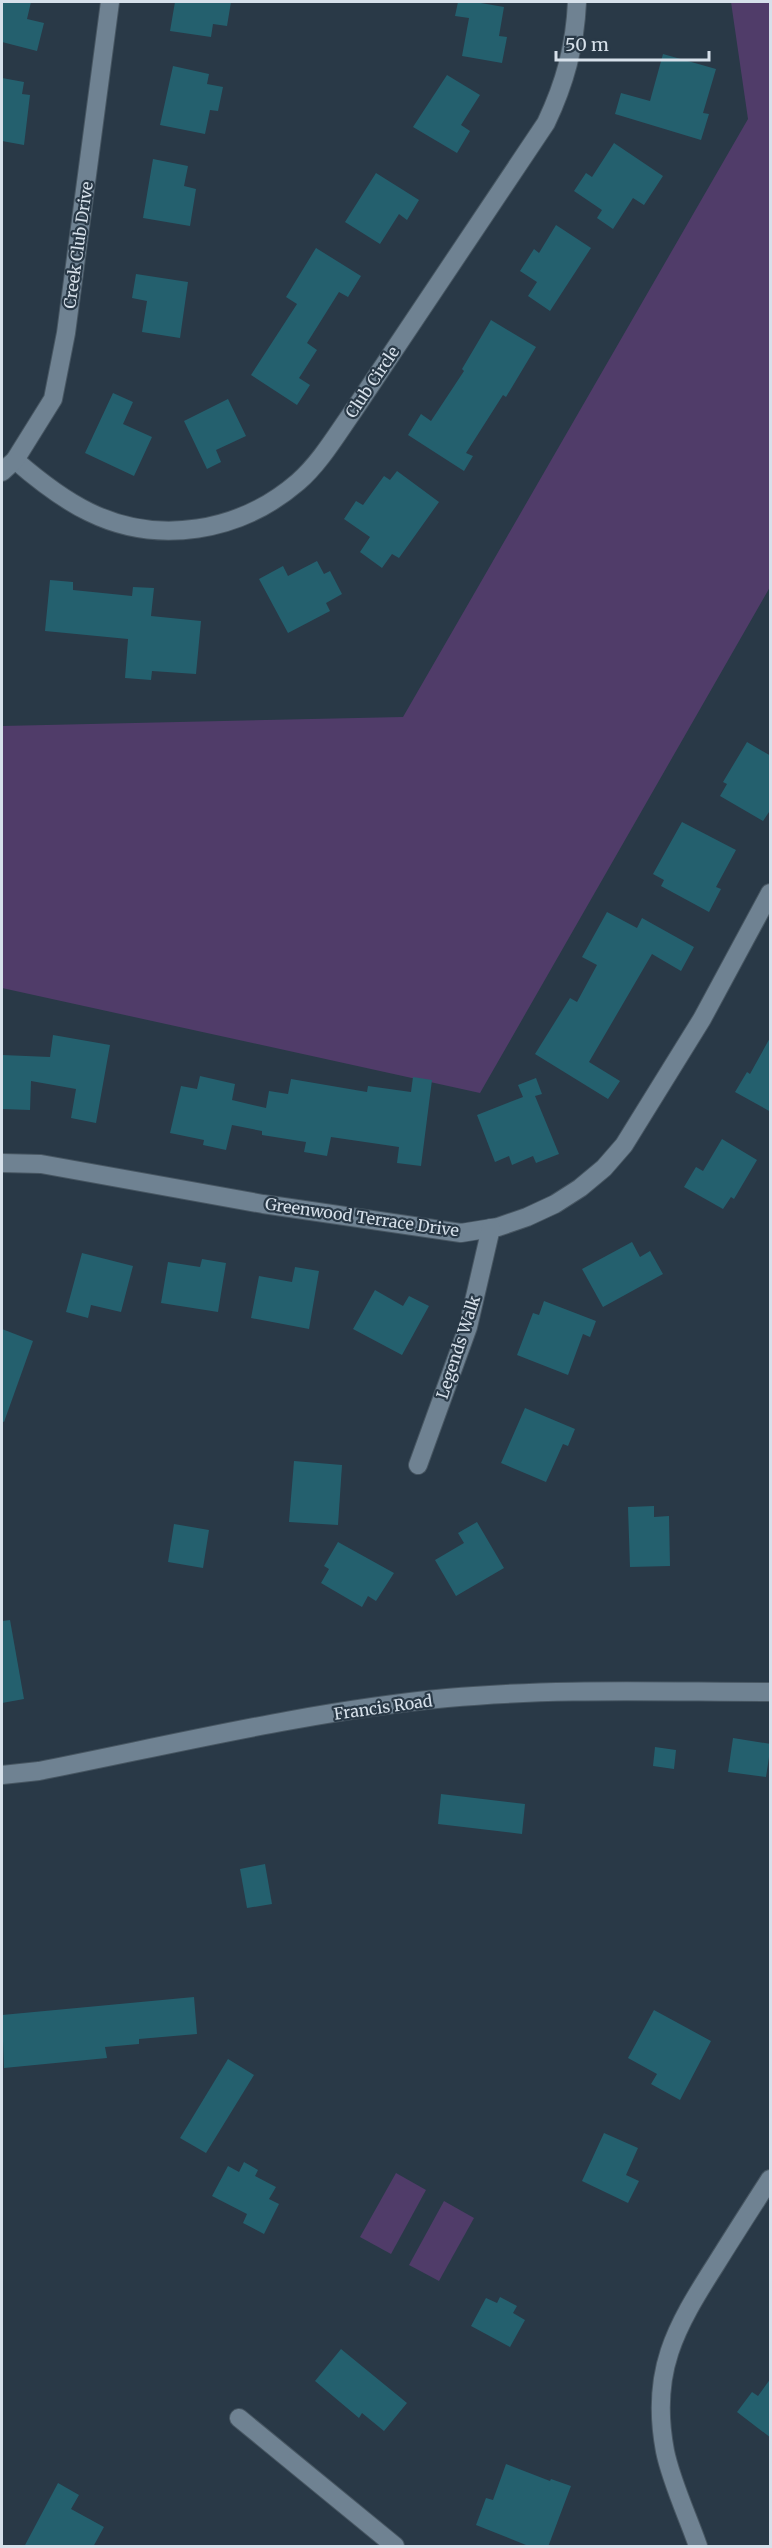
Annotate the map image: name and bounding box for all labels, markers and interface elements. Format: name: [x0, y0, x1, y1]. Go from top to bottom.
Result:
scale bar: [556, 24, 709, 62]
text: 50 m: [565, 33, 609, 56]
street label: Creek Club Drive: [59, 180, 97, 310]
street label: Club Circle: [341, 342, 403, 422]
street label: Greenwood Terrace Drive: [264, 1194, 460, 1240]
street label: Legends Walk: [432, 1292, 484, 1401]
street label: Francis Road: [332, 1690, 434, 1724]

